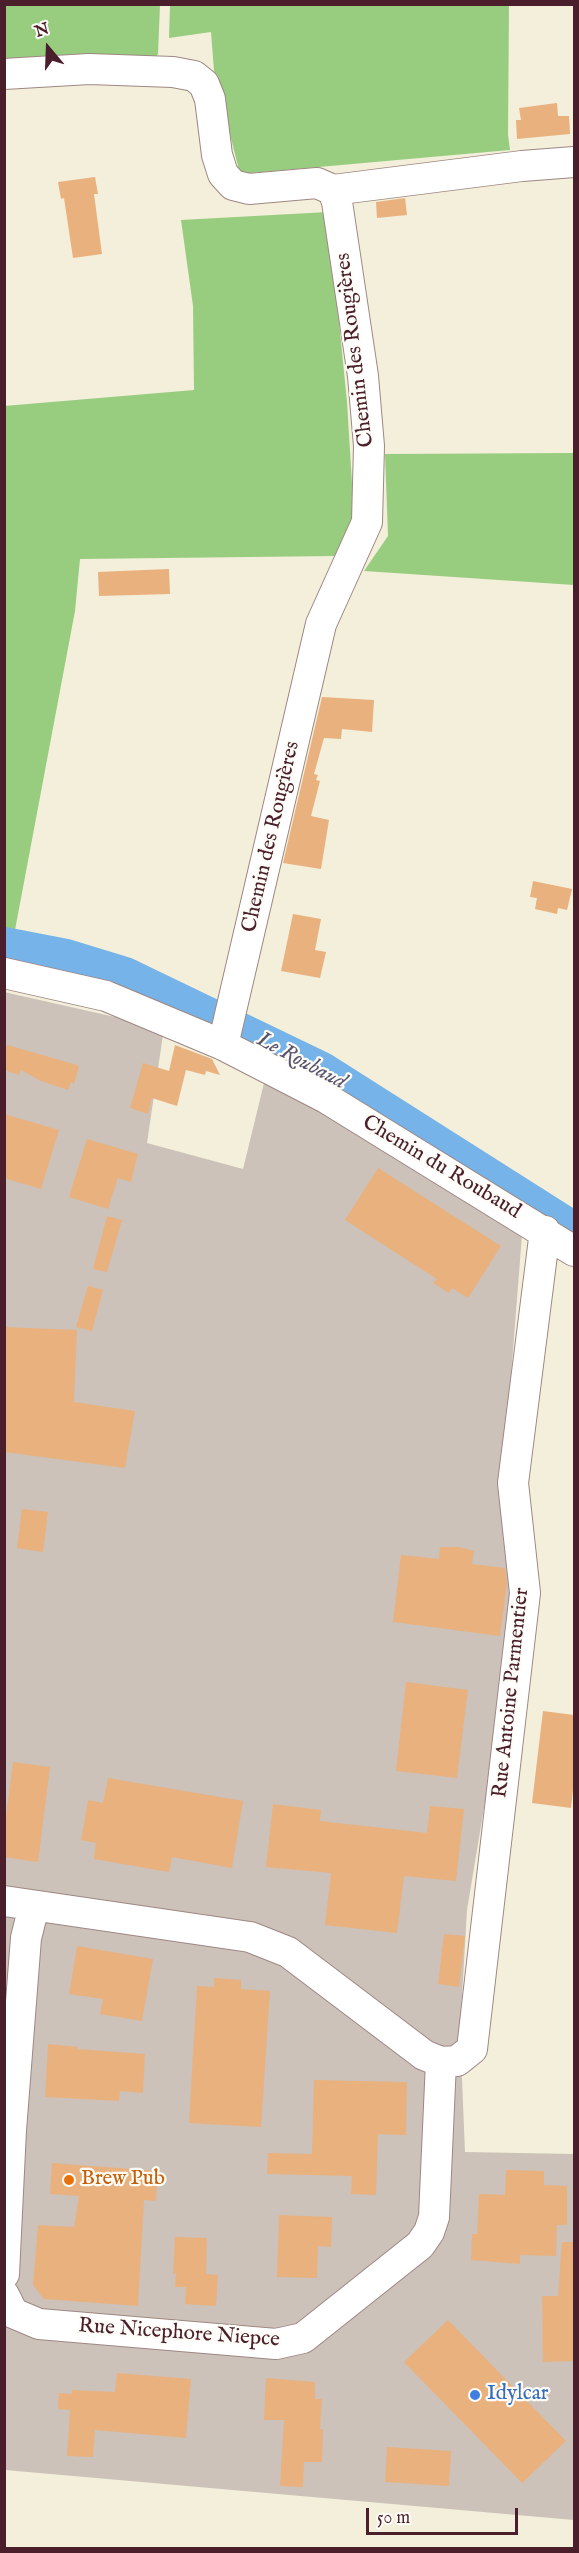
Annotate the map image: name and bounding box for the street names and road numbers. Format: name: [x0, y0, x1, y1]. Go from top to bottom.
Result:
street label: Chemin des Rougières: [332, 251, 380, 449]
street label: Chemin des Rougières: [238, 739, 306, 935]
street label: Chemin du Roubaud: [357, 1111, 525, 1225]
street label: Rue Antoine Parmentier: [488, 1587, 536, 1799]
street label: Rue Nicephore Niepce: [77, 2314, 281, 2354]

